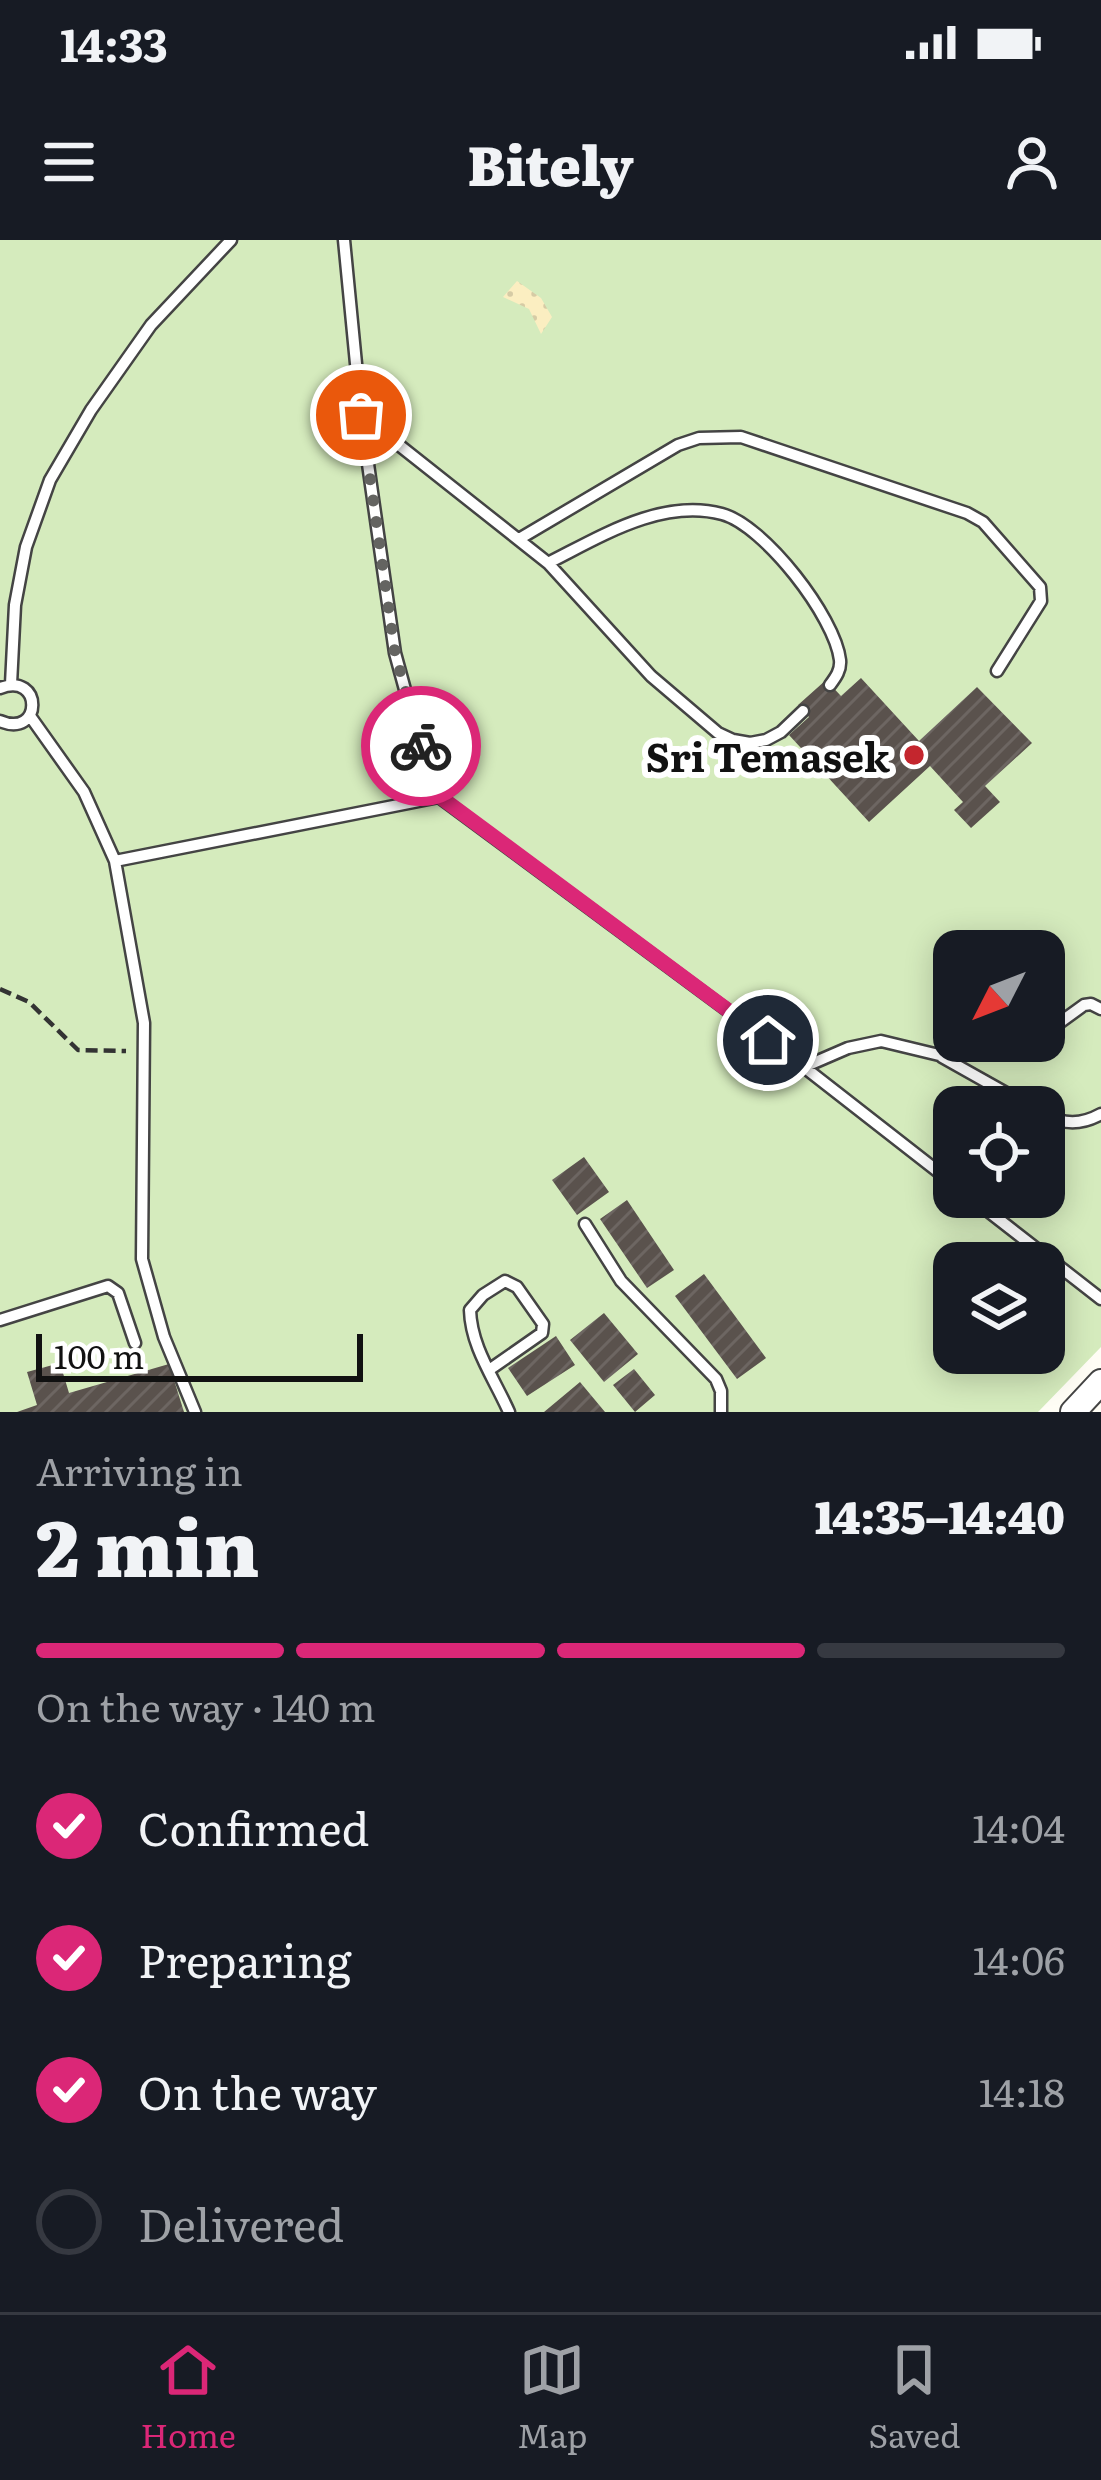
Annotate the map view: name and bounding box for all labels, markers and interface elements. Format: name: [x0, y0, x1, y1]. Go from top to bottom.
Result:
text: 14:33: [60, 9, 168, 76]
text: Bitely: [467, 122, 634, 203]
icon: menu: [36, 129, 102, 195]
icon: person: [999, 129, 1065, 195]
pin: [310, 364, 412, 466]
icon: bag: [328, 382, 394, 448]
courier: [361, 686, 481, 806]
icon: bike: [388, 713, 454, 779]
place label: Sri Temasek: [646, 726, 891, 784]
marker: Sri Temasek: [901, 742, 927, 768]
north arrow: [933, 930, 1065, 1062]
map controls: [933, 930, 1065, 1374]
pin: [717, 989, 819, 1091]
icon: home: [735, 1007, 801, 1073]
button: locate: [933, 1086, 1065, 1218]
button: layers: [933, 1242, 1065, 1374]
scale bar: [36, 1328, 363, 1381]
text: 100 m: [54, 1330, 144, 1379]
text: Arriving in: [36, 1440, 243, 1498]
text: 14:35–14:40: [815, 1481, 1065, 1548]
text: 2 min: [36, 1485, 259, 1601]
text: On the way · 140 m: [36, 1676, 376, 1734]
icon: check: [36, 1793, 102, 1859]
text: Confirmed: [138, 1793, 369, 1860]
text: 14:04: [972, 1797, 1065, 1855]
icon: check: [36, 1925, 102, 1991]
text: Preparing: [138, 1925, 352, 1992]
text: 14:06: [973, 1929, 1065, 1987]
icon: check: [36, 2057, 102, 2123]
text: On the way: [138, 2057, 377, 2124]
text: 14:18: [979, 2061, 1065, 2119]
text: Delivered: [138, 2189, 344, 2256]
tab: Home: [141, 2337, 236, 2458]
tab: Map: [517, 2337, 587, 2458]
tab: Saved: [869, 2337, 960, 2458]

